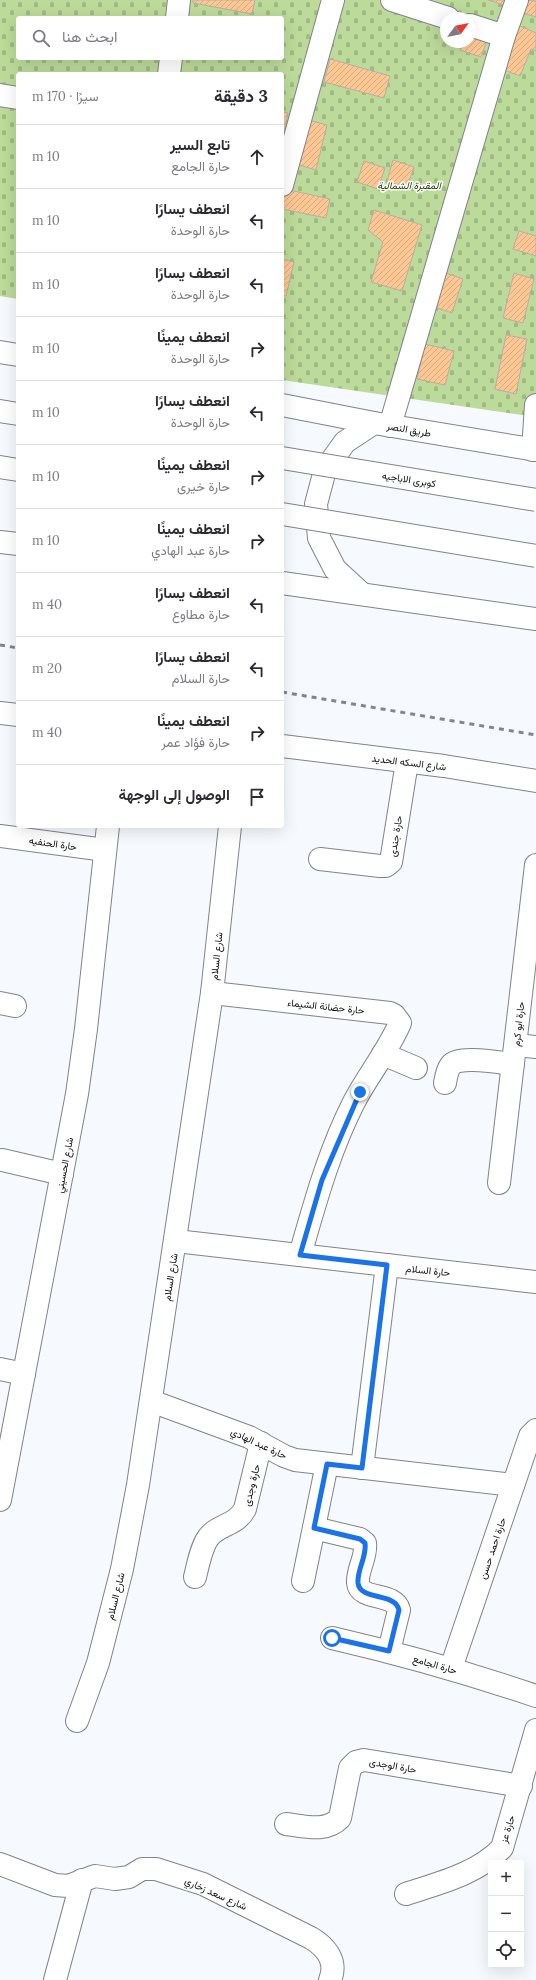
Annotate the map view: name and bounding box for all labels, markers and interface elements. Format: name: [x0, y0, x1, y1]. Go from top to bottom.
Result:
north arrow: [440, 12, 476, 48]
search box: [16, 16, 284, 60]
icon: search: [30, 27, 52, 49]
text: ابحث هنا: [62, 27, 117, 46]
text: 3 دقيقة: [214, 85, 268, 107]
text: سيرًا · 170 m: [32, 88, 99, 105]
text: تابع السير: [170, 135, 230, 154]
icon: ahead: [246, 146, 268, 168]
text: 10 m: [32, 148, 60, 165]
text: حارة الجامع: [171, 158, 230, 175]
park label: المقبرة الشمالية: [377, 179, 442, 192]
text: انعطف يسارًا: [155, 199, 230, 218]
icon: left: [246, 210, 268, 232]
text: 10 m: [32, 212, 60, 229]
text: حارة الوحدة: [171, 222, 230, 239]
text: انعطف يسارًا: [155, 263, 230, 282]
icon: left: [246, 274, 268, 296]
text: 10 m: [32, 276, 60, 293]
text: حارة الوحدة: [171, 286, 230, 303]
text: انعطف يمينًا: [157, 327, 230, 346]
icon: right: [246, 338, 268, 360]
text: 10 m: [32, 340, 60, 357]
text: حارة الوحدة: [171, 350, 230, 367]
text: انعطف يسارًا: [155, 391, 230, 410]
icon: left: [246, 402, 268, 424]
text: 10 m: [32, 404, 60, 421]
text: حارة الوحدة: [171, 414, 230, 431]
street label: طريق النصر: [385, 419, 433, 440]
text: انعطف يمينًا: [157, 455, 230, 474]
icon: right: [246, 466, 268, 488]
text: 10 m: [32, 468, 60, 485]
street label: كوبرى الاباجيه: [381, 469, 437, 490]
text: حارة خيرى: [177, 478, 230, 495]
text: انعطف يمينًا: [157, 519, 230, 538]
icon: right: [246, 530, 268, 552]
text: 10 m: [32, 532, 60, 549]
text: حارة عبد الهادي: [151, 542, 230, 559]
text: انعطف يسارًا: [155, 583, 230, 602]
icon: left: [246, 594, 268, 616]
text: 40 m: [32, 596, 62, 613]
text: حارة مطاوع: [172, 606, 230, 623]
text: انعطف يسارًا: [155, 647, 230, 666]
icon: left: [246, 658, 268, 680]
text: 20 m: [32, 660, 62, 677]
text: حارة السلام: [172, 670, 230, 687]
text: انعطف يمينًا: [157, 711, 230, 730]
icon: right: [246, 722, 268, 744]
text: 40 m: [32, 724, 62, 741]
text: حارة فؤاد عمر: [161, 734, 230, 751]
street label: شارع السكه الحديد: [371, 751, 447, 774]
text: الوصول إلى الوجهة: [118, 785, 230, 804]
icon: arrive: [246, 786, 268, 808]
street label: حارة جندى: [386, 814, 405, 858]
street label: حارة الحنفيه: [28, 834, 78, 853]
street label: شارع السلام: [208, 931, 226, 981]
street label: حارة حضانة الشيماء: [287, 996, 365, 1017]
street label: حارة ابو كرم: [510, 1001, 527, 1047]
route end: [351, 1083, 369, 1101]
street label: شارع الحسيني: [53, 1136, 78, 1195]
street label: شارع السلام: [160, 1252, 181, 1302]
street label: حارة السلام: [405, 1262, 451, 1279]
street label: حارة عبد الهادي: [228, 1425, 289, 1464]
street label: حارة وجدى: [240, 1463, 263, 1507]
street label: حارة احمد حسن: [476, 1515, 509, 1581]
street label: شارع السلام: [103, 1571, 128, 1621]
route start: [323, 1629, 341, 1647]
street label: حارة الجامع: [411, 1652, 459, 1677]
street label: حارة الوجدى: [368, 1755, 418, 1776]
street label: حارة عز: [497, 1813, 518, 1846]
map controls: [488, 1860, 524, 1968]
button: +: [488, 1860, 524, 1896]
street label: شارع سعد زخاري: [182, 1874, 249, 1915]
button: −: [488, 1896, 524, 1932]
button: locate: [488, 1932, 524, 1968]

